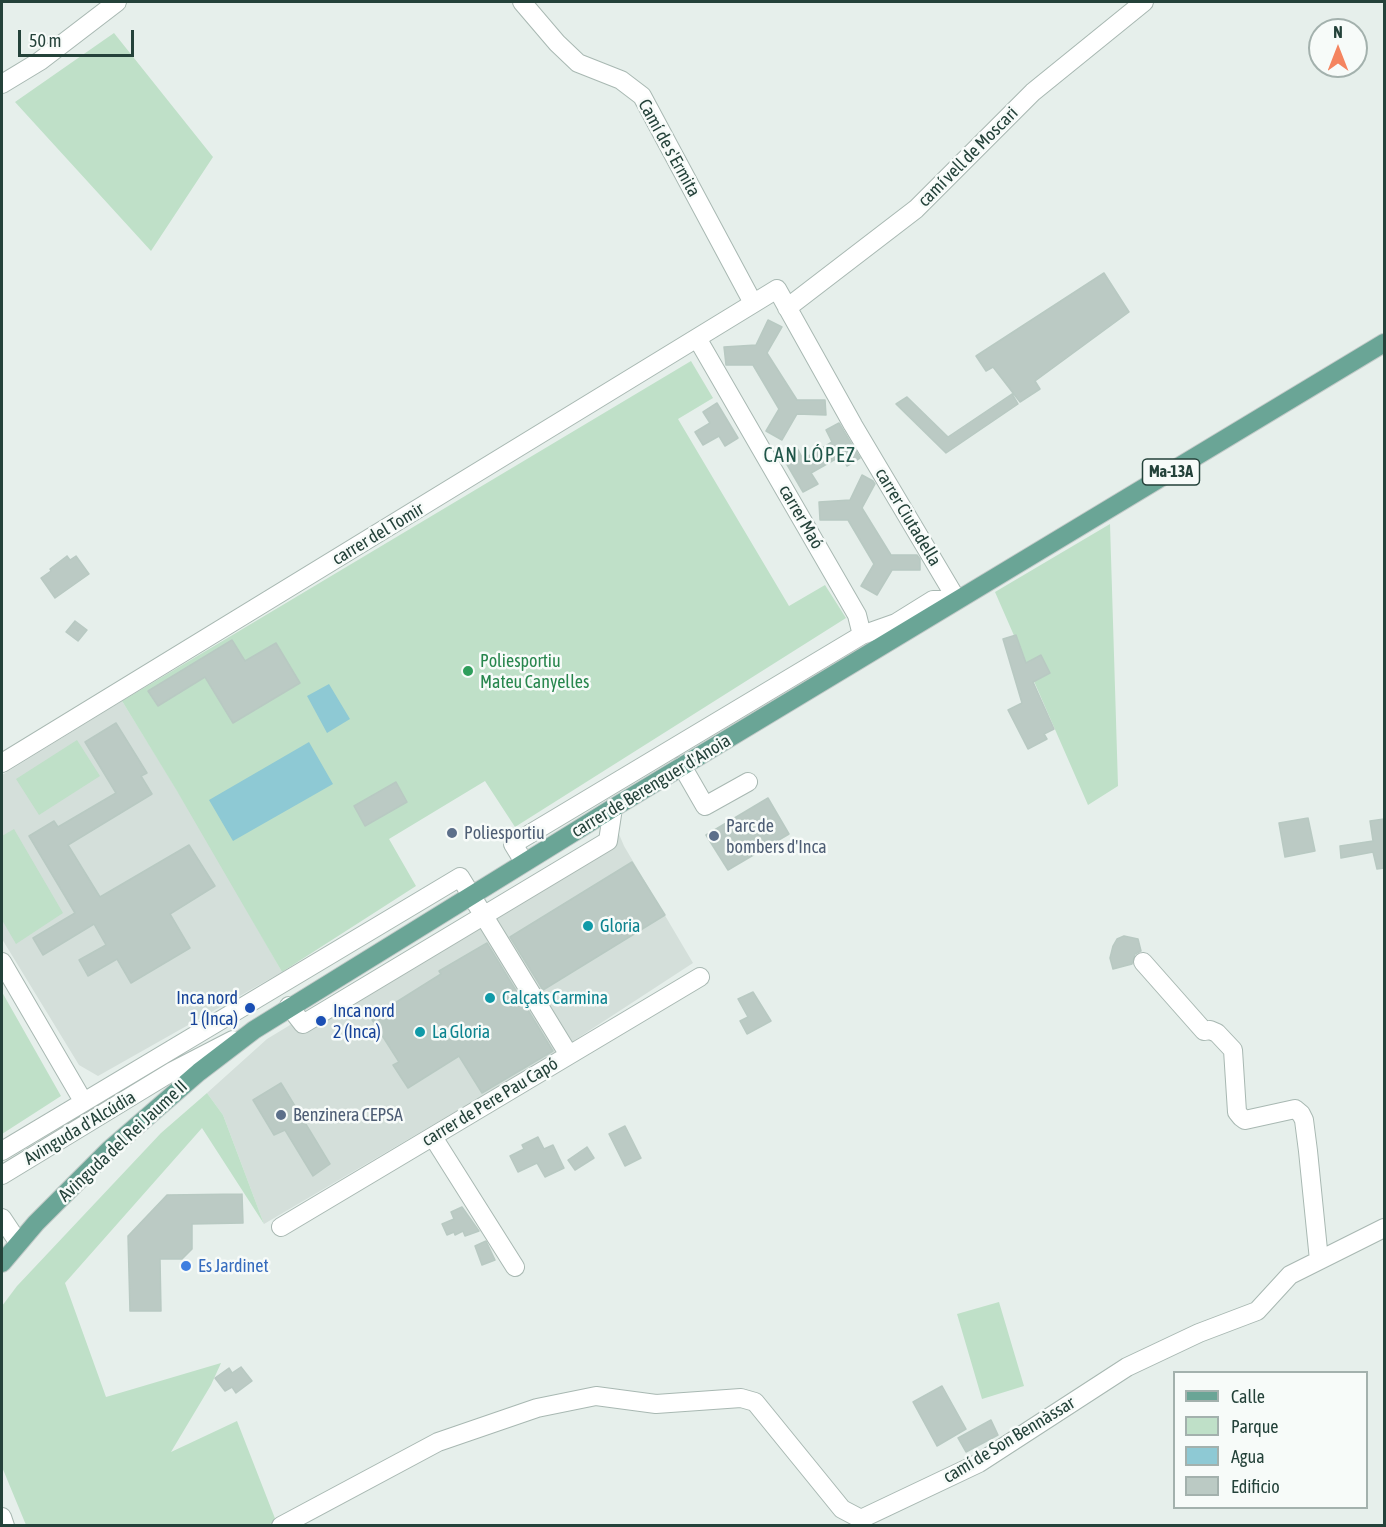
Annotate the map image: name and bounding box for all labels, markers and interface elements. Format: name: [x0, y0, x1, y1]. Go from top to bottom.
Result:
scale bar: [21, 18, 136, 56]
north arrow: [1308, 18, 1368, 78]
text: N: [1333, 23, 1343, 41]
text: 50 m: [29, 30, 61, 51]
street label: Camí de s'Ermita: [633, 95, 705, 201]
street label: camí vell de Moscari: [914, 103, 1022, 211]
district label: CAN LÓPEZ: [763, 444, 857, 468]
road number: Ma-13A: [1142, 459, 1200, 485]
street label: carrer Ciutadella: [870, 464, 946, 570]
street label: carrer Maó: [774, 481, 828, 553]
street label: carrer del Tomir: [328, 498, 428, 570]
place label: Poliesportiu Mateu Canyelles: [480, 650, 589, 692]
marker: Poliesportiu Mateu Canyelles: [461, 664, 475, 678]
street label: carrer de Berenguer d'Anoia: [567, 730, 735, 842]
place label: Parc de bombers d'Inca: [726, 815, 827, 858]
place label: Poliesportiu: [464, 822, 545, 844]
marker: Poliesportiu: [445, 826, 459, 840]
marker: Parc de bombers d'Inca: [707, 829, 721, 843]
place label: Gloria: [600, 915, 640, 937]
marker: Gloria: [581, 919, 595, 933]
place label: Inca nord 1 (Inca): [176, 987, 238, 1030]
place label: Calçats Carmina: [502, 987, 608, 1009]
marker: Calçats Carmina: [483, 991, 497, 1005]
place label: Inca nord 2 (Inca): [333, 1000, 395, 1042]
marker: Inca nord 1 (Inca): [243, 1001, 257, 1015]
marker: Inca nord 2 (Inca): [314, 1014, 328, 1028]
place label: La Gloria: [432, 1021, 490, 1043]
marker: La Gloria: [413, 1025, 427, 1039]
street label: carrer de Pere Pau Capó: [418, 1053, 562, 1151]
street label: Avinguda del Rei Jaume II: [54, 1076, 192, 1206]
street label: Avinguda d'Alcúdia: [20, 1086, 140, 1170]
place label: Benzinera CEPSA: [293, 1104, 403, 1126]
marker: Benzinera CEPSA: [274, 1108, 288, 1122]
place label: Es Jardinet: [198, 1255, 269, 1277]
marker: Es Jardinet: [179, 1259, 193, 1273]
legend: [1173, 1371, 1368, 1509]
text: Calle: [1231, 1386, 1265, 1407]
street label: camí de Son Bennàssar: [939, 1392, 1079, 1488]
text: Parque: [1231, 1416, 1279, 1437]
text: Agua: [1231, 1446, 1265, 1467]
text: Edificio: [1231, 1476, 1280, 1497]

